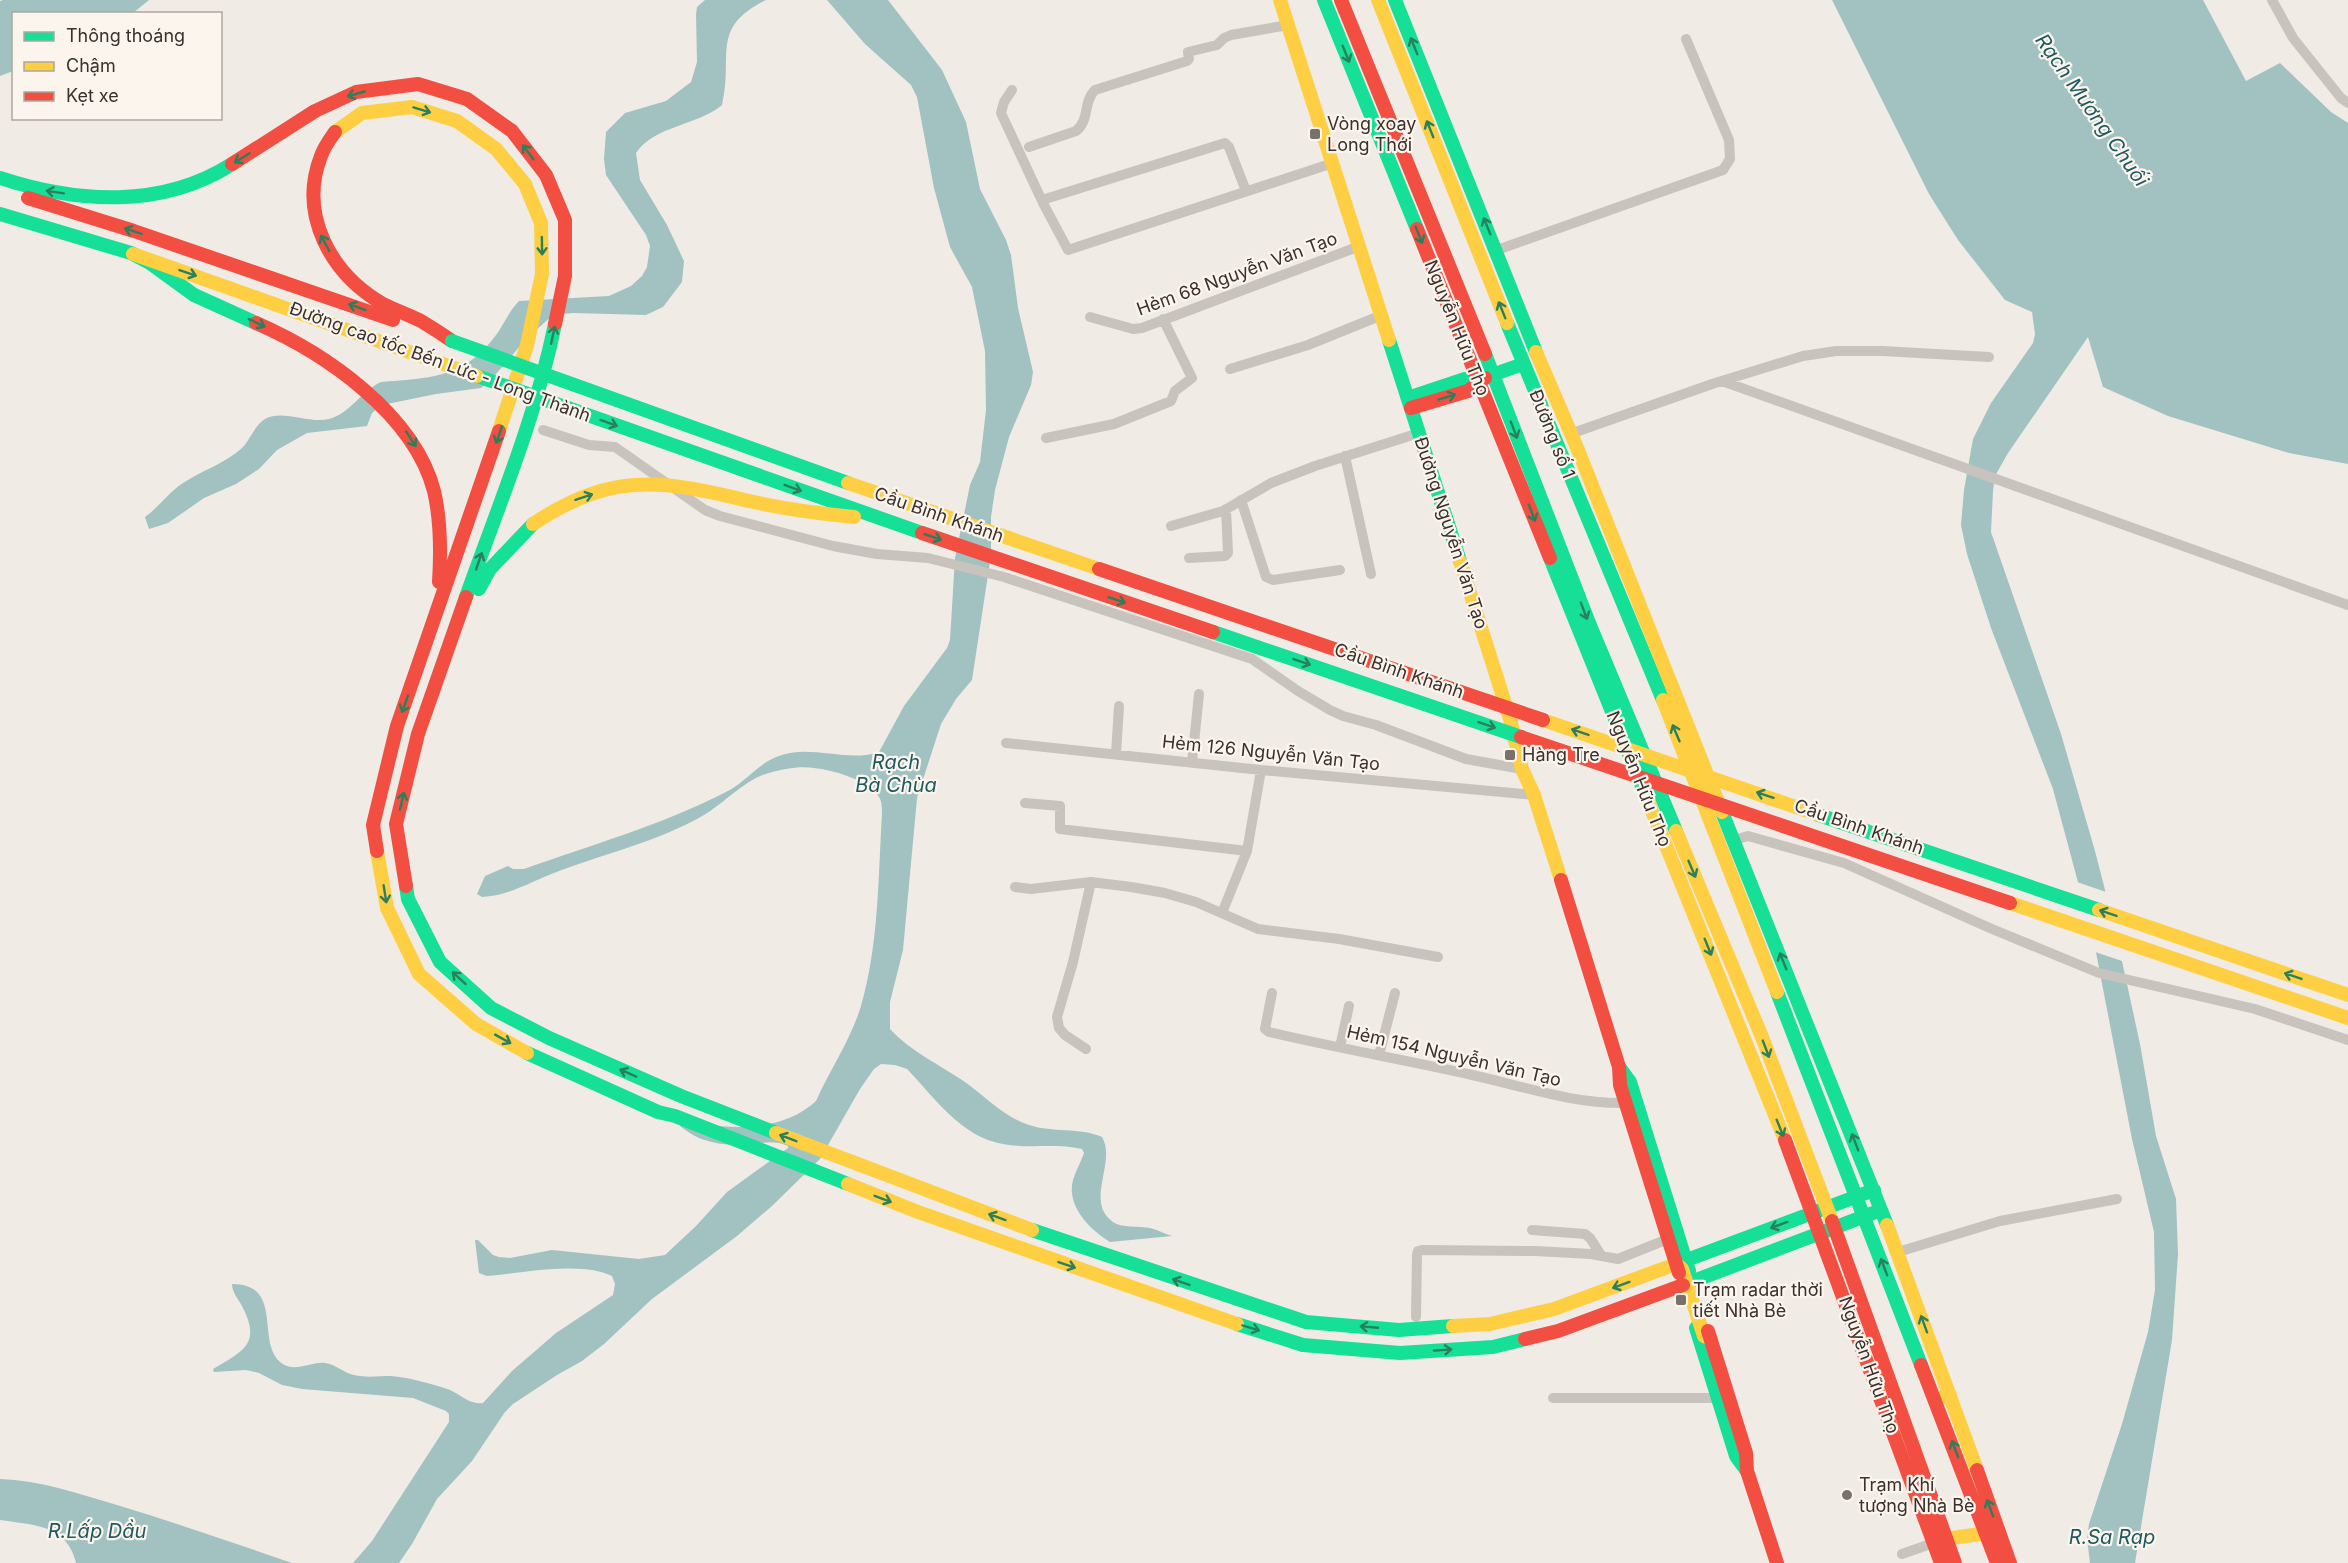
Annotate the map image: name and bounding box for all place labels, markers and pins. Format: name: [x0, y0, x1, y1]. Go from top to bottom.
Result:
place label: Vòng xoay Long Thới: [1327, 113, 1416, 155]
marker: Vòng xoay Long Thới: [1308, 127, 1322, 141]
place label: Hàng Tre: [1522, 744, 1600, 765]
marker: Hàng Tre: [1503, 748, 1517, 762]
place label: Trạm radar thời tiết Nhà Bè: [1693, 1279, 1823, 1321]
marker: Trạm radar thời tiết Nhà Bè: [1674, 1293, 1688, 1307]
place label: Trạm Khí tượng Nhà Bè: [1859, 1474, 1975, 1516]
marker: Trạm Khí tượng Nhà Bè: [1840, 1488, 1854, 1502]

